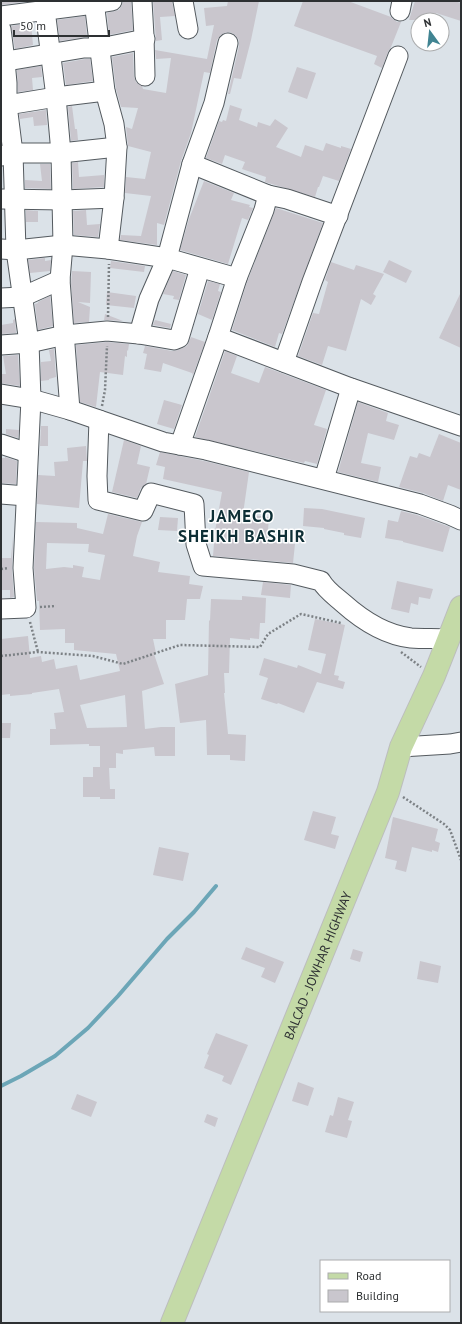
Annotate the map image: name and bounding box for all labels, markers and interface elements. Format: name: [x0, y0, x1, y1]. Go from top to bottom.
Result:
scale bar: [14, 12, 109, 38]
north arrow: [410, 12, 450, 52]
text: N: [422, 15, 433, 30]
text: 50 m: [20, 18, 46, 33]
district label: JAMECO SHEIKH BASHIR: [178, 505, 306, 547]
street label: BALCAD - JOWHAR HIGHWAY: [280, 888, 356, 1042]
legend: [320, 1260, 450, 1312]
text: Road: [356, 1268, 381, 1283]
text: Building: [356, 1288, 399, 1303]

